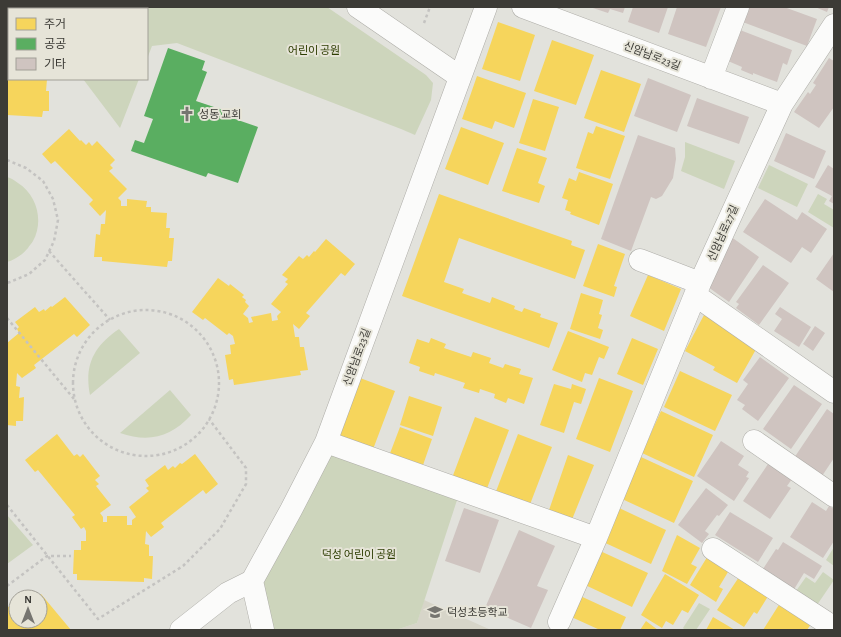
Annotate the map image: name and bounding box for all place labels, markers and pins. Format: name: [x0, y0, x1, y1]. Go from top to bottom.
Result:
church icon: 성동 교회: [178, 105, 196, 123]
place label: 성동 교회: [199, 109, 241, 120]
school or university icon: 덕성초등학교: [426, 603, 444, 621]
place label: 덕성초등학교: [447, 606, 508, 618]

